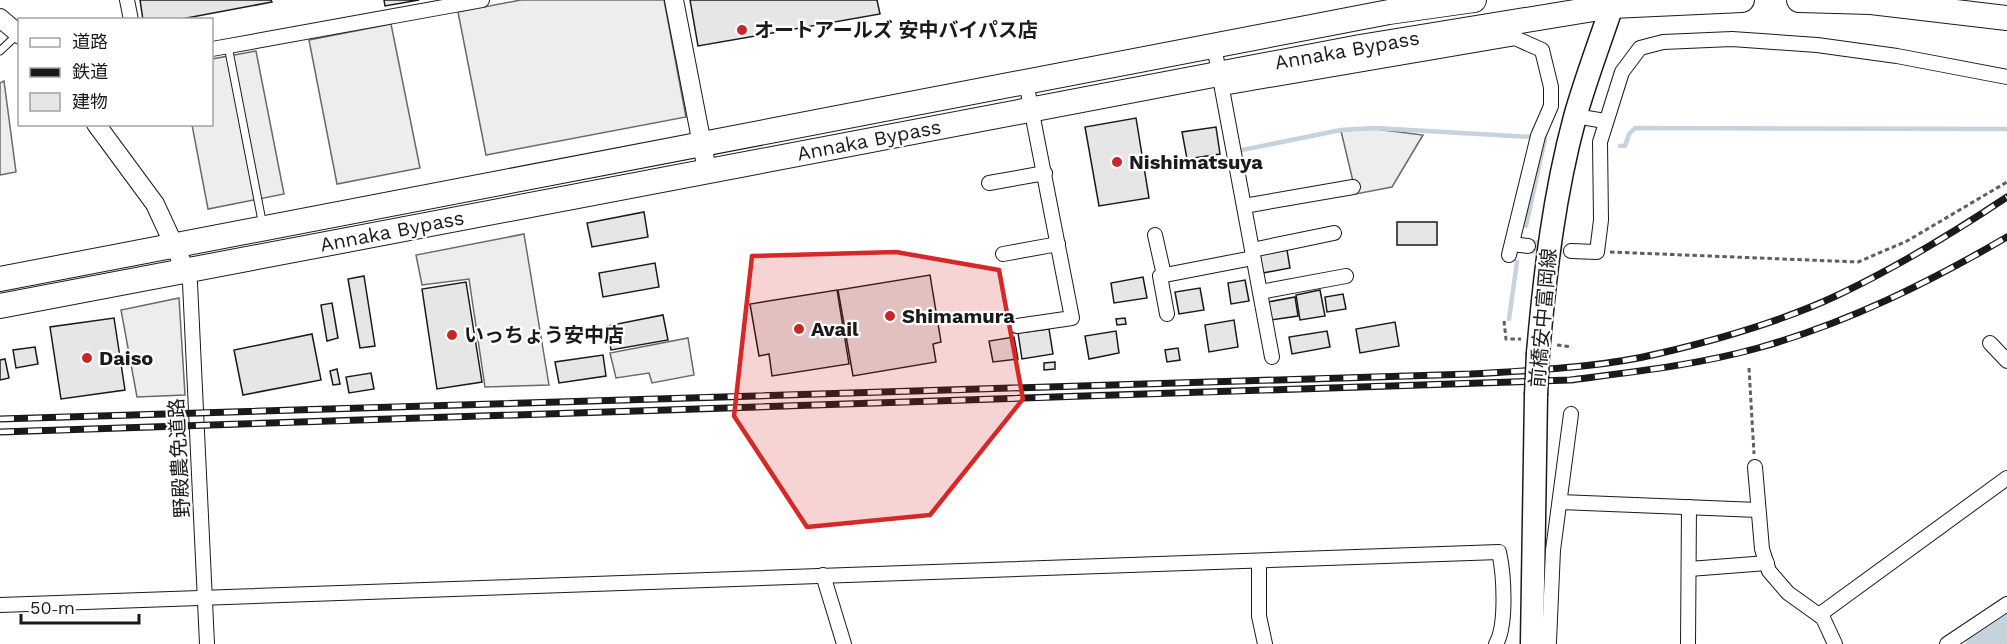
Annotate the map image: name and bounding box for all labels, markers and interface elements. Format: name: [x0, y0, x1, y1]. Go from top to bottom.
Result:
legend: [18, 18, 213, 126]
place label: オートアールズ 安中バイパス店: [754, 18, 1038, 42]
marker: オートアールズ 安中バイパス店: [735, 23, 749, 37]
street label: Annaka Bypass: [1273, 25, 1421, 75]
text: 道路: [72, 31, 108, 52]
text: 鉄道: [72, 61, 108, 82]
text: 建物: [72, 91, 108, 112]
street label: Annaka Bypass: [795, 114, 943, 166]
place label: Nishimatsuya: [1129, 150, 1263, 174]
marker: Nishimatsuya: [1110, 155, 1124, 169]
street label: Annaka Bypass: [318, 205, 466, 257]
street label: 前橋安中富岡線: [1525, 247, 1561, 389]
place label: Shimamura: [902, 304, 1015, 328]
marker: Shimamura: [883, 309, 897, 323]
place label: Avail: [811, 317, 859, 341]
marker: Avail: [792, 322, 806, 336]
place label: いっちょう安中店: [464, 323, 624, 347]
marker: いっちょう安中店: [445, 328, 459, 342]
place label: Daiso: [99, 346, 153, 370]
marker: Daiso: [80, 351, 94, 365]
street label: 野殿農免道路: [164, 397, 194, 519]
scale bar: [21, 587, 140, 625]
text: 50 m: [30, 597, 75, 618]

